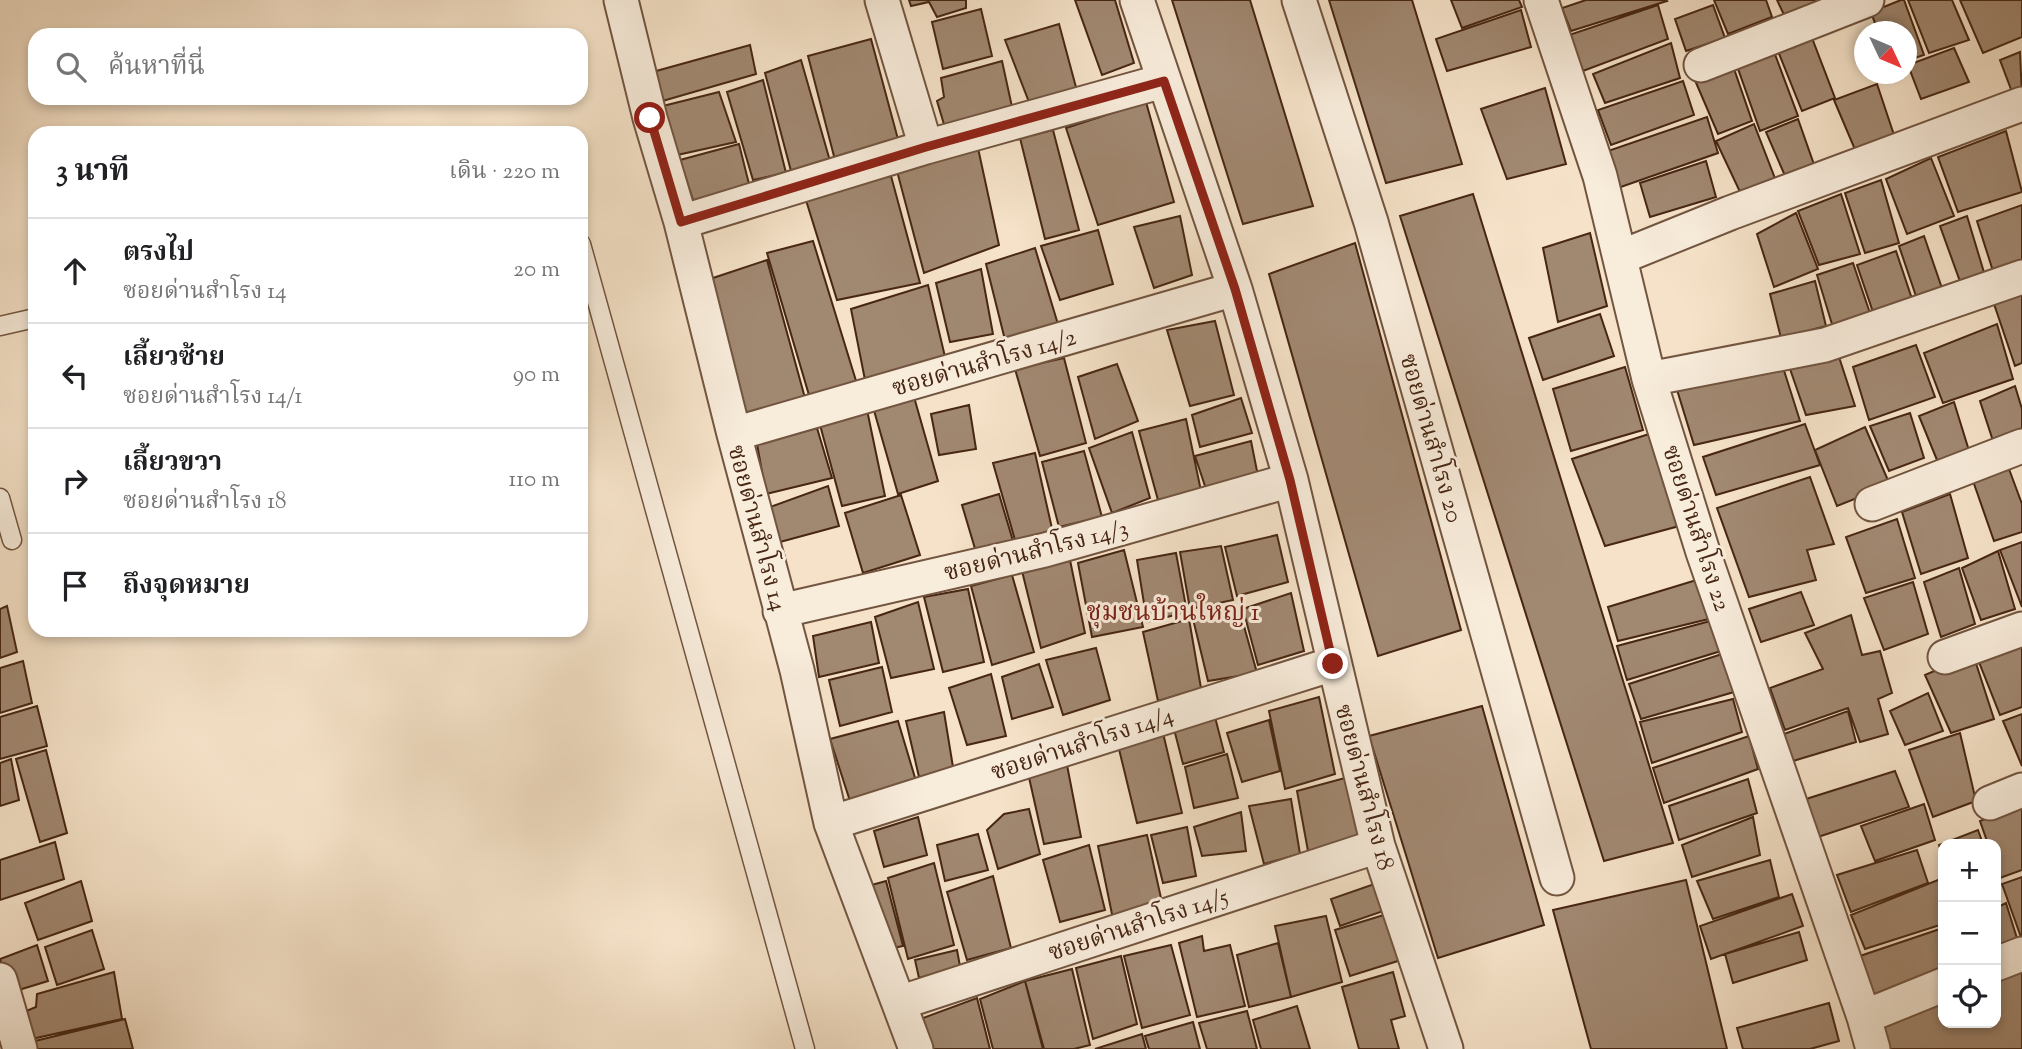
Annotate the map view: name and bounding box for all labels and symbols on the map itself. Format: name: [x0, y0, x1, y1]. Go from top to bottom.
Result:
north arrow: [1854, 21, 1917, 84]
route start: [634, 102, 665, 133]
street label: ซอยด่านสำโรง 14/2: [888, 319, 1081, 406]
street label: ซอยด่านสำโรง 20: [1390, 349, 1473, 527]
street label: ซอยด่านสำโรง 22: [1652, 440, 1741, 616]
street label: ซอยด่านสำโรง 14: [718, 441, 797, 615]
street label: ซอยด่านสำโรง 14/3: [940, 510, 1132, 591]
district label: ชุมชนบ้านใหญ่ 1: [1086, 593, 1260, 632]
route end: [1317, 648, 1348, 679]
street label: ซอยด่านสำโรง 14/4: [986, 697, 1178, 790]
street label: ซอยด่านสำโรง 18: [1325, 700, 1404, 874]
street label: ซอยด่านสำโรง 14/5: [1043, 878, 1233, 971]

